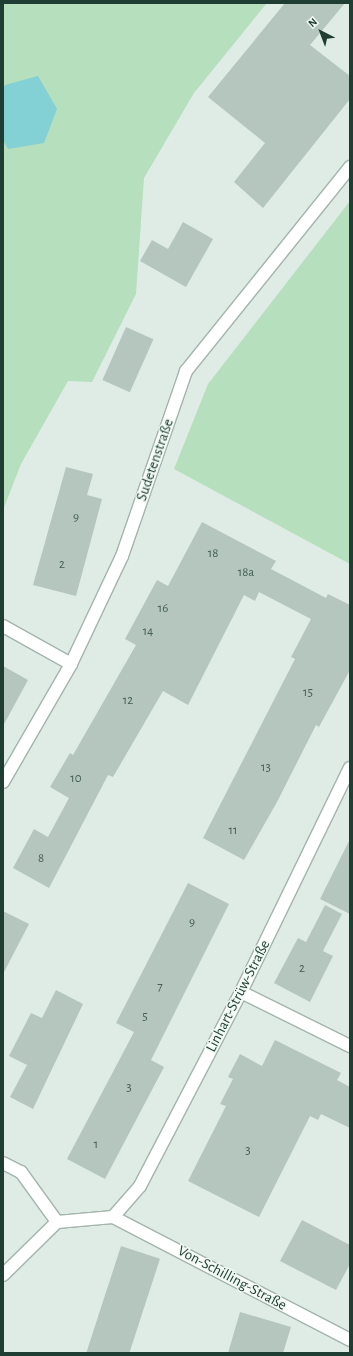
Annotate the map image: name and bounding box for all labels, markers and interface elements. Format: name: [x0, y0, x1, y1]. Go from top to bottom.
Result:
north arrow: [301, 12, 341, 52]
text: N: [306, 16, 319, 29]
street label: Sudetenstraße: [133, 417, 177, 503]
house number: 9: [73, 510, 79, 526]
house number: 18: [208, 546, 218, 562]
house number: 2: [59, 557, 65, 573]
house number: 18a: [238, 565, 254, 581]
house number: 16: [158, 601, 168, 617]
house number: 14: [143, 624, 153, 640]
house number: 15: [303, 685, 313, 701]
house number: 12: [123, 693, 133, 709]
house number: 13: [261, 760, 271, 776]
house number: 10: [70, 771, 82, 787]
house number: 11: [229, 823, 237, 839]
house number: 8: [38, 851, 44, 867]
house number: 9: [189, 915, 195, 931]
street label: Linhart-Strüw-Straße: [202, 937, 274, 1055]
house number: 2: [299, 961, 305, 977]
house number: 7: [157, 979, 163, 995]
house number: 5: [142, 1009, 148, 1025]
house number: 3: [126, 1080, 132, 1096]
house number: 1: [94, 1137, 98, 1153]
house number: 3: [245, 1143, 251, 1159]
street label: Von-Schilling-Straße: [174, 1242, 290, 1314]

